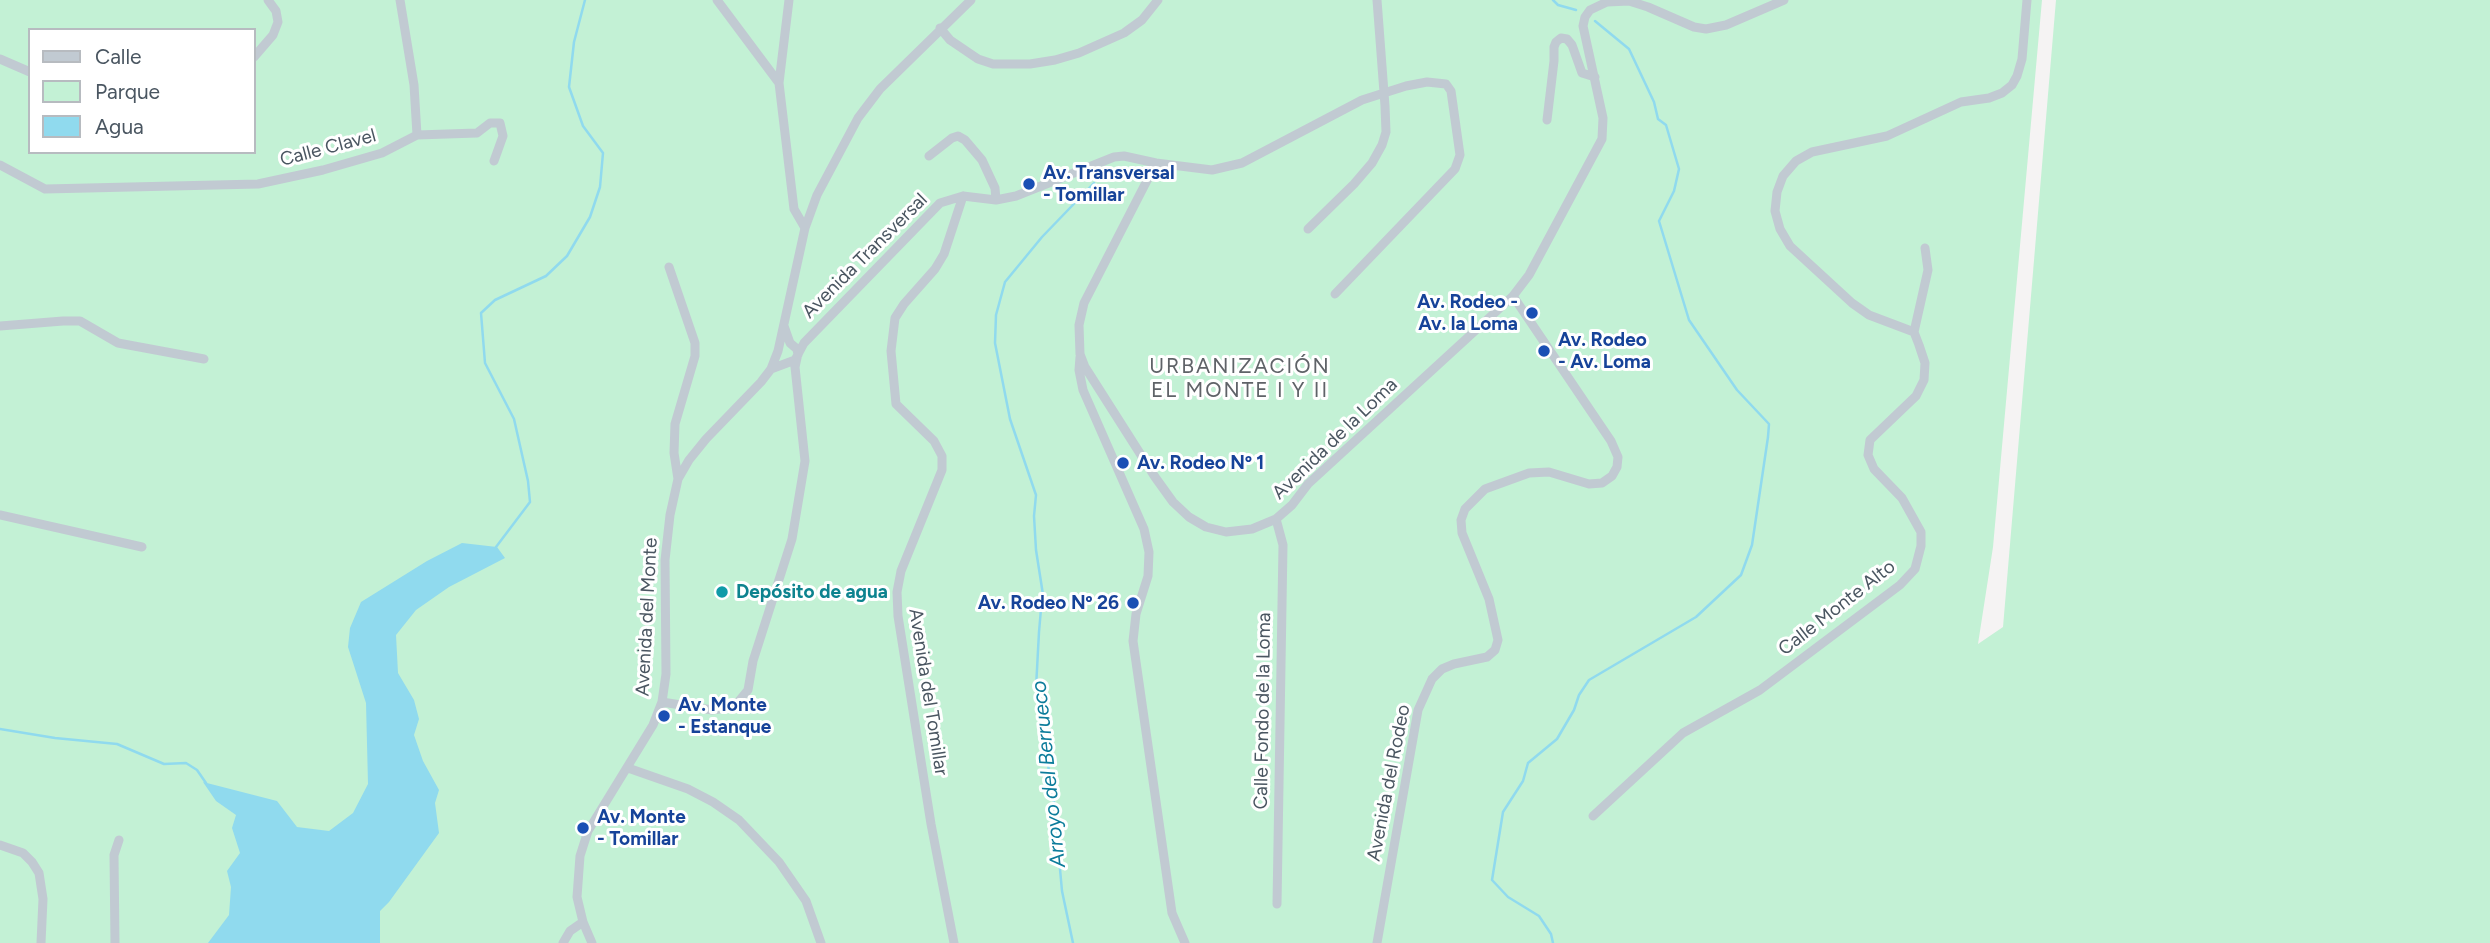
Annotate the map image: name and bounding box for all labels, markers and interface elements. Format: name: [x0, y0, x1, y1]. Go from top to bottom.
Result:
legend: [28, 28, 256, 154]
text: Calle: [95, 44, 142, 69]
text: Parque: [95, 79, 160, 104]
text: Agua: [95, 114, 144, 139]
street label: Calle Clavel: [277, 124, 379, 172]
place label: Av. Transversal - Tomillar: [1043, 162, 1175, 206]
marker: Av. Transversal - Tomillar: [1021, 176, 1037, 192]
street label: Avenida Transversal: [798, 189, 932, 323]
place label: Av. Rodeo - Av. la Loma: [1417, 291, 1518, 335]
marker: Av. Rodeo - Av. la Loma: [1524, 305, 1540, 321]
place label: Av. Rodeo - Av. Loma: [1558, 329, 1651, 373]
marker: Av. Rodeo - Av. Loma: [1536, 343, 1552, 359]
district label: URBANIZACIÓN EL MONTE I Y II: [1151, 354, 1329, 404]
street label: Avenida de la Loma: [1268, 374, 1402, 504]
place label: Av. Rodeo Nº 1: [1137, 452, 1264, 474]
marker: Av. Rodeo Nº 1: [1115, 455, 1131, 471]
street label: Avenida del Monte: [631, 537, 663, 697]
street label: Calle Monte Alto: [1774, 555, 1900, 661]
place label: Depósito de agua: [736, 581, 888, 603]
marker: Depósito de agua: [714, 584, 730, 600]
place label: Av. Rodeo Nº 26: [978, 592, 1119, 614]
marker: Av. Rodeo Nº 26: [1125, 595, 1141, 611]
street label: Avenida del Tomillar: [904, 607, 952, 777]
street label: Calle Fondo de la Loma: [1250, 612, 1276, 810]
water label: Arroyo del Berrueco: [1027, 679, 1071, 869]
place label: Av. Monte - Estanque: [678, 694, 771, 738]
street label: Avenida del Rodeo: [1363, 703, 1415, 863]
marker: Av. Monte - Estanque: [656, 708, 672, 724]
place label: Av. Monte - Tomillar: [597, 806, 686, 850]
marker: Av. Monte - Tomillar: [575, 820, 591, 836]

